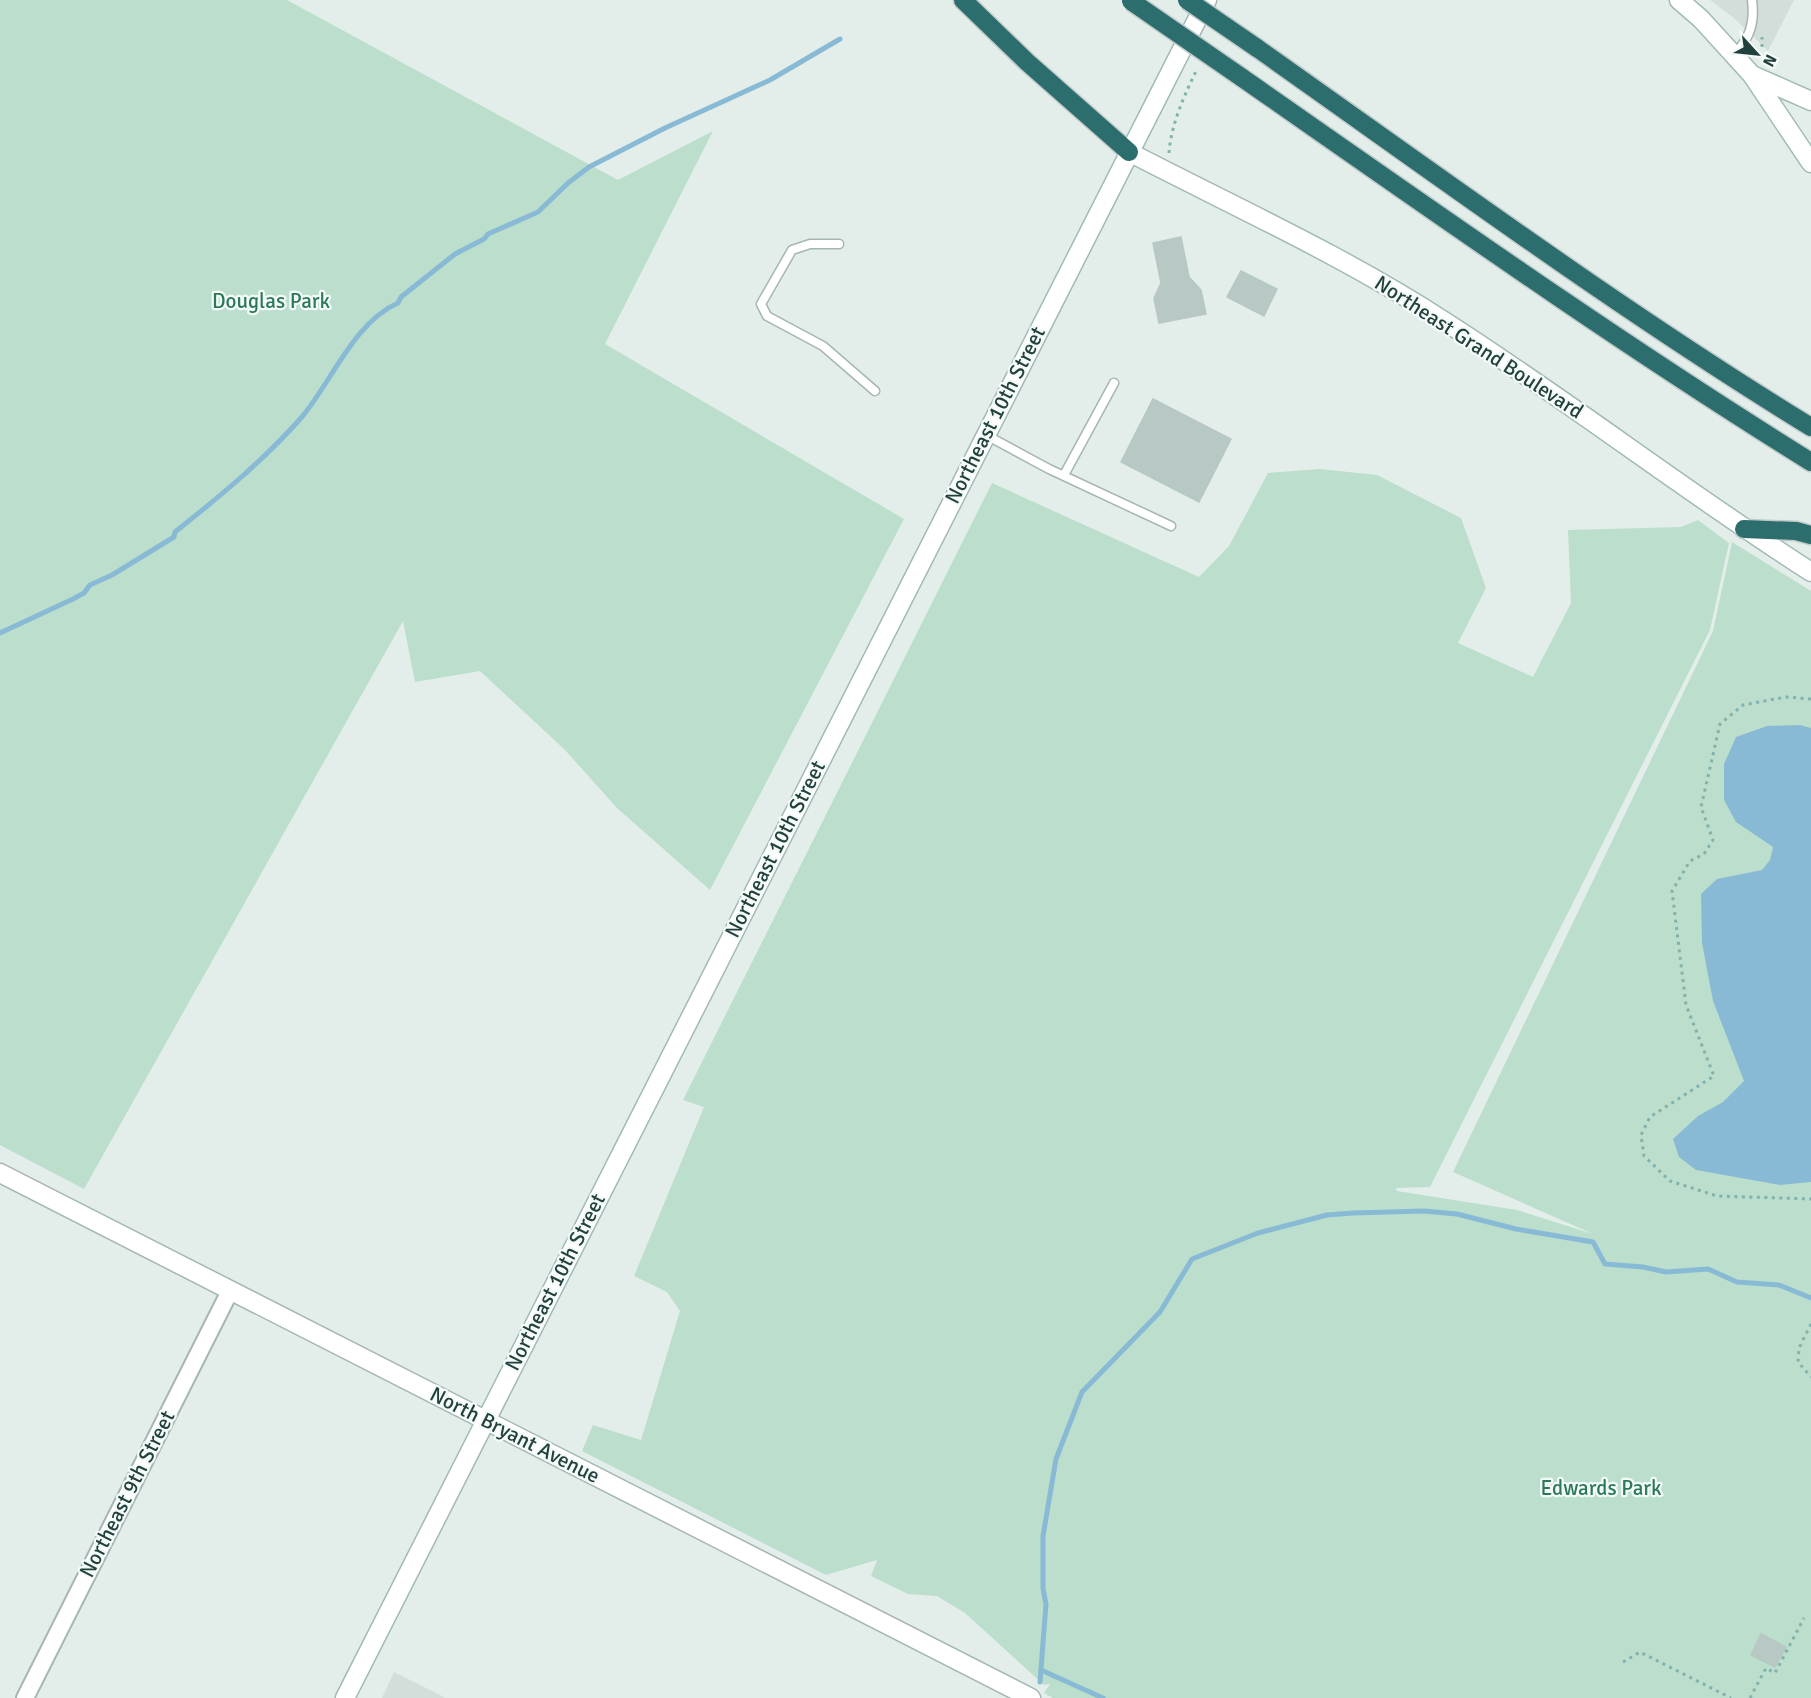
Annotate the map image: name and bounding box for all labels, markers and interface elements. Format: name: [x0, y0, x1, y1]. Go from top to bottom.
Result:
north arrow: [1727, 24, 1787, 84]
text: N: [1758, 51, 1781, 70]
street label: Northeast Grand Boulevard: [1370, 270, 1588, 424]
park label: Douglas Park: [212, 288, 331, 314]
street label: Northeast 10th Street: [939, 322, 1051, 508]
street label: Northeast 10th Street: [719, 756, 831, 942]
street label: Northeast 10th Street: [499, 1189, 611, 1375]
street label: North Bryant Avenue: [426, 1381, 604, 1489]
street label: Northeast 9th Street: [74, 1406, 180, 1582]
park label: Edwards Park: [1540, 1475, 1662, 1501]

